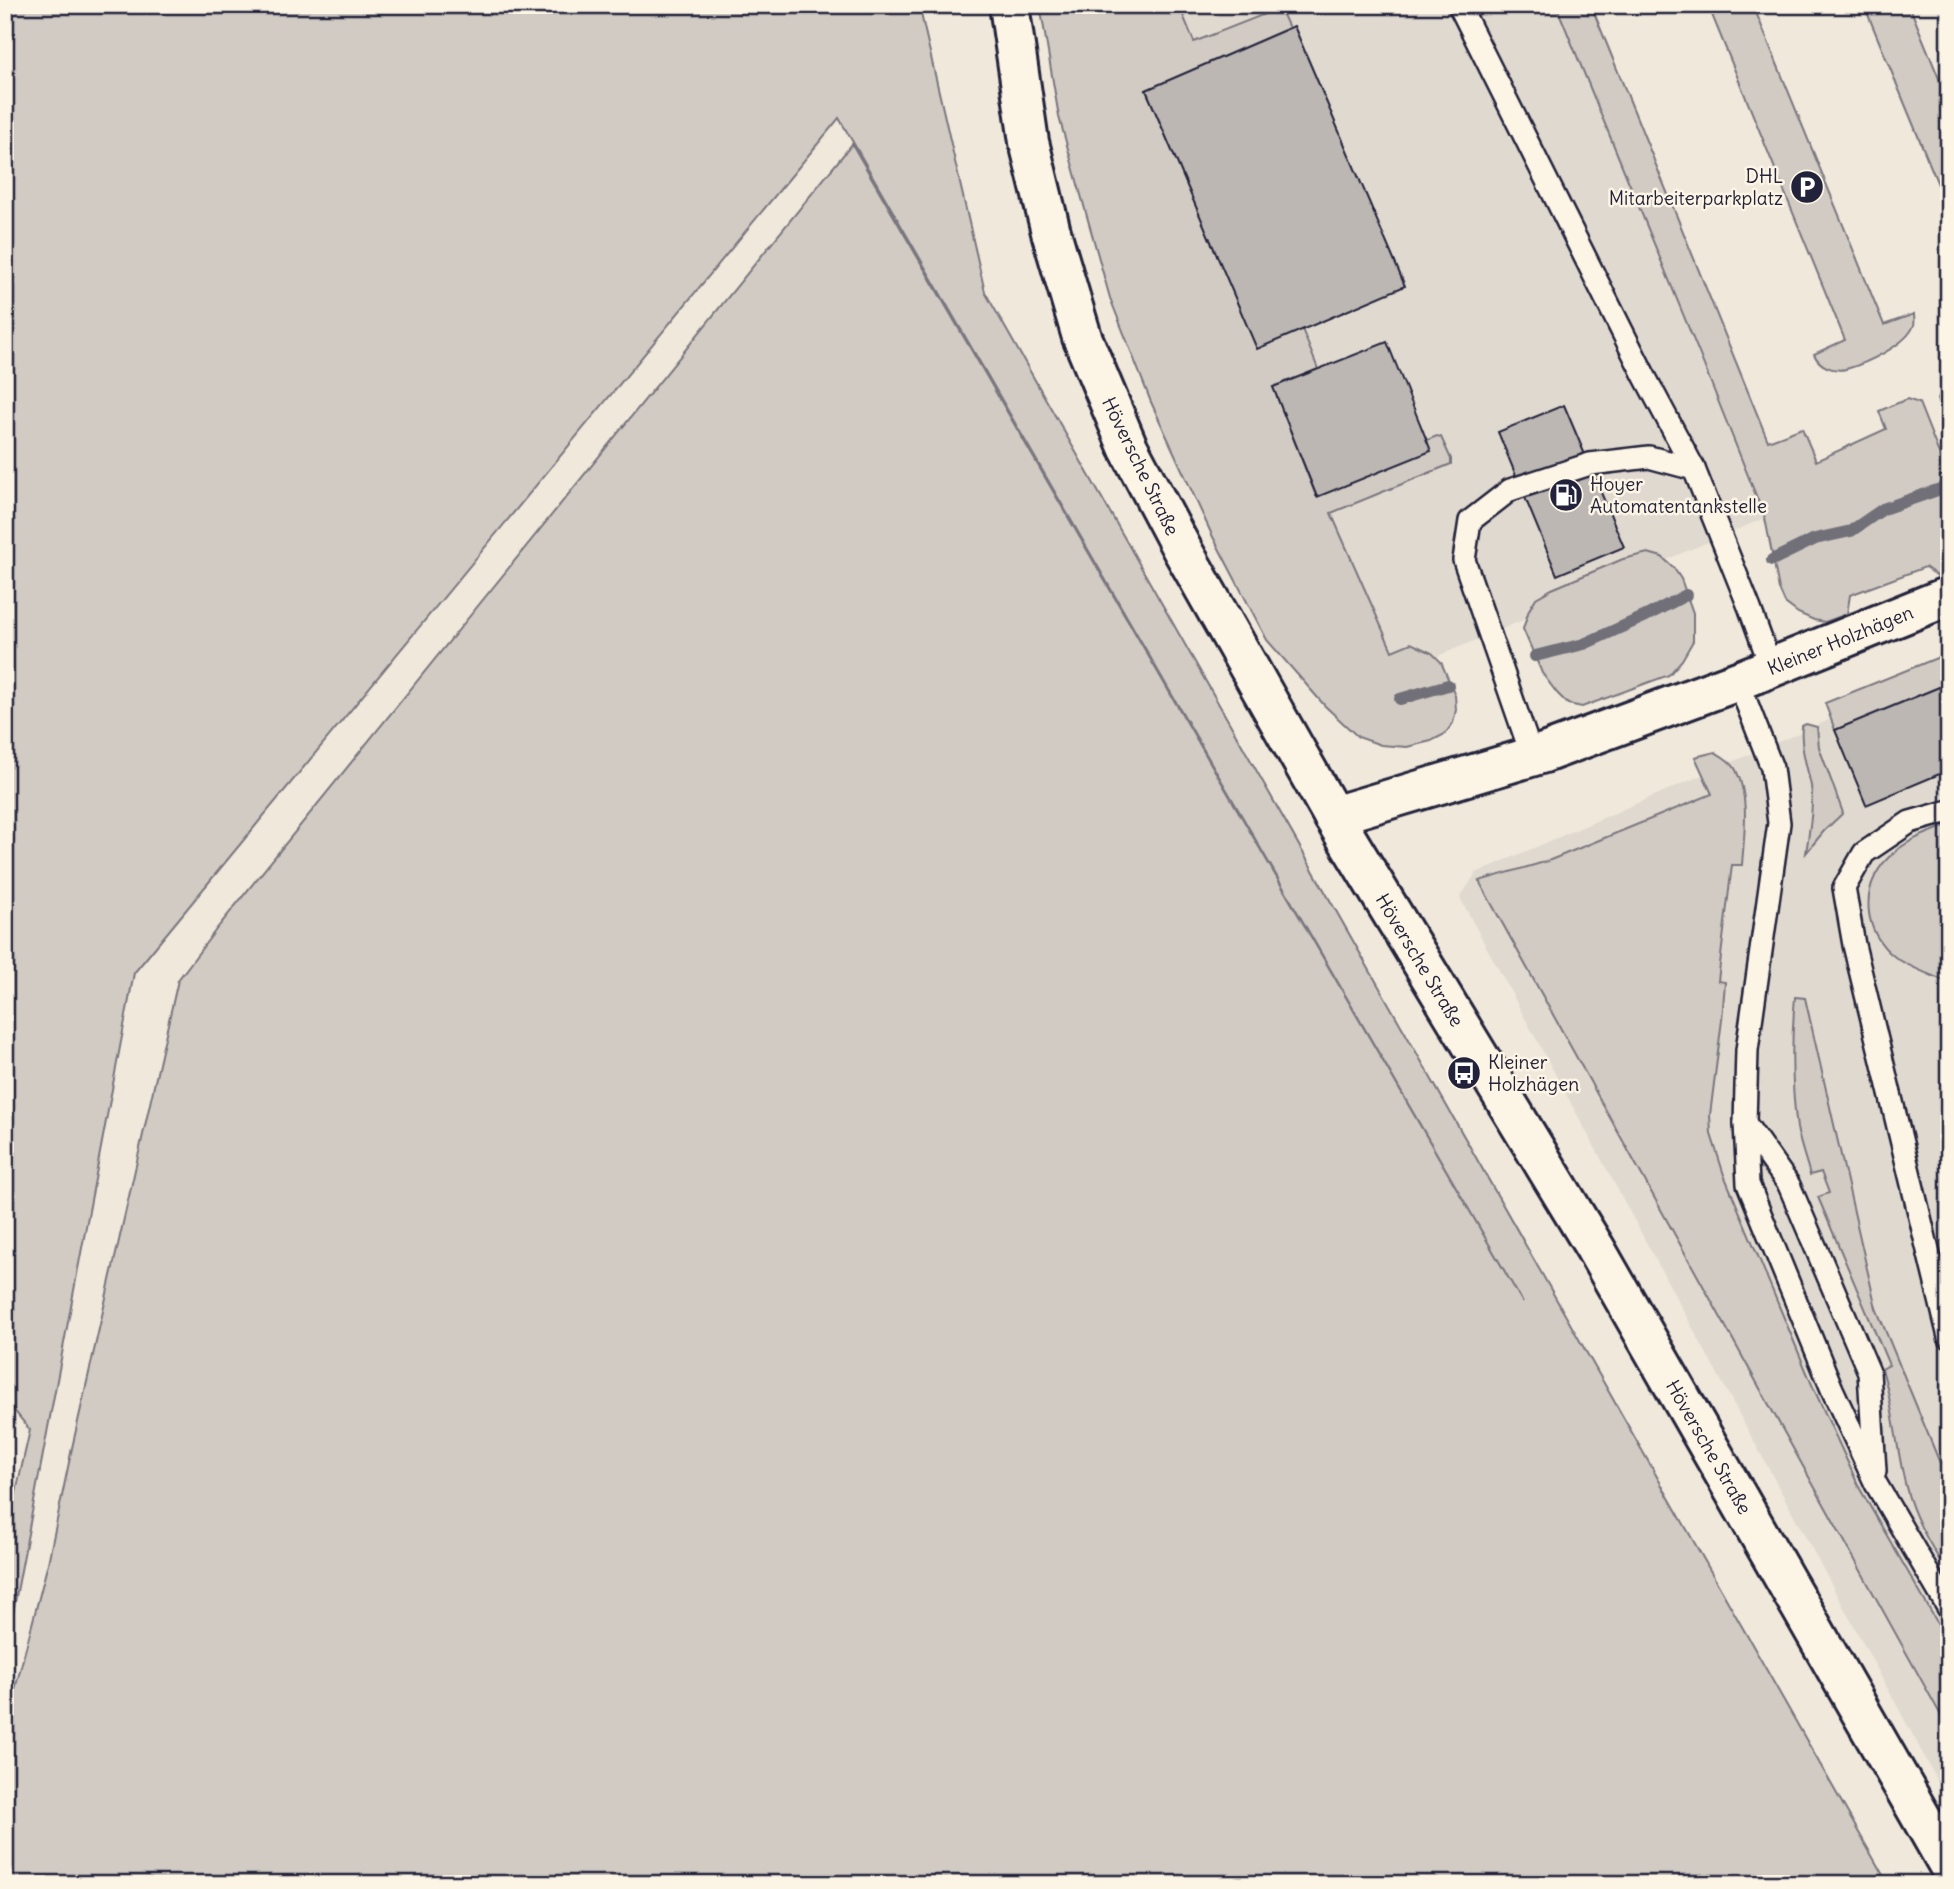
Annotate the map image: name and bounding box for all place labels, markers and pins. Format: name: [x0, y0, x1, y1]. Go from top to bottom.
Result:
place label: DHL Mitarbeiterparkplatz: [1609, 164, 1783, 210]
parking icon: DHL Mitarbeiterparkplatz: [1788, 168, 1826, 206]
place label: Hoyer Automatentankstelle: [1590, 472, 1767, 518]
fuel station icon: Hoyer Automatentankstelle: [1547, 476, 1585, 514]
place label: Kleiner Holzhägen: [1488, 1050, 1579, 1096]
bus stop icon: Kleiner Holzhägen: [1445, 1054, 1483, 1092]

